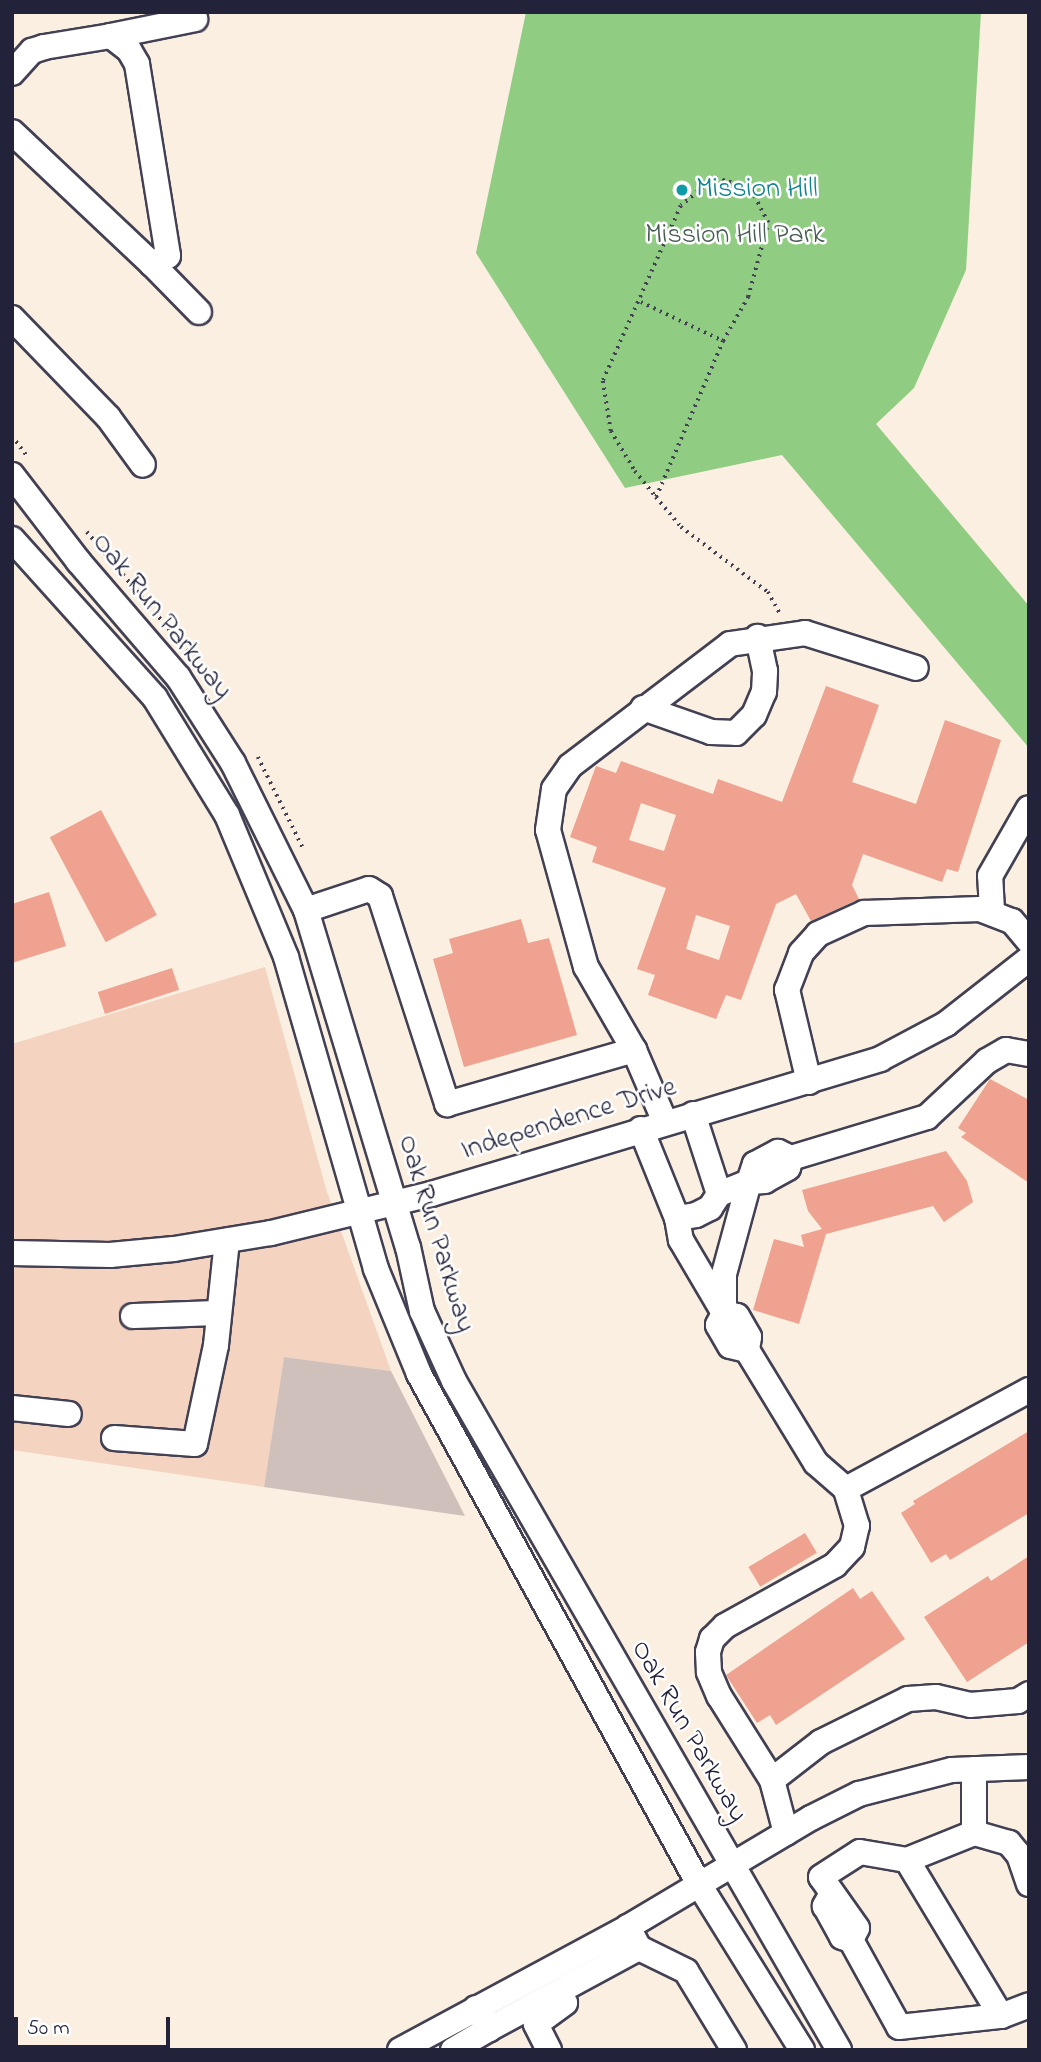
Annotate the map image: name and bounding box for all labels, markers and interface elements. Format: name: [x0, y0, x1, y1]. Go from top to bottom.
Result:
place label: Mission Hill: [696, 173, 818, 207]
marker: Mission Hill: [674, 182, 690, 198]
park label: Mission Hill Park: [645, 219, 825, 253]
street label: Oak Run Parkway: [84, 527, 238, 707]
street label: Independence Drive: [458, 1071, 680, 1169]
street label: Oak Run Parkway: [389, 1131, 481, 1337]
street label: Oak Run Parkway: [622, 1635, 754, 1829]
scale bar: [18, 2002, 173, 2046]
text: 50 m: [27, 2014, 70, 2044]

